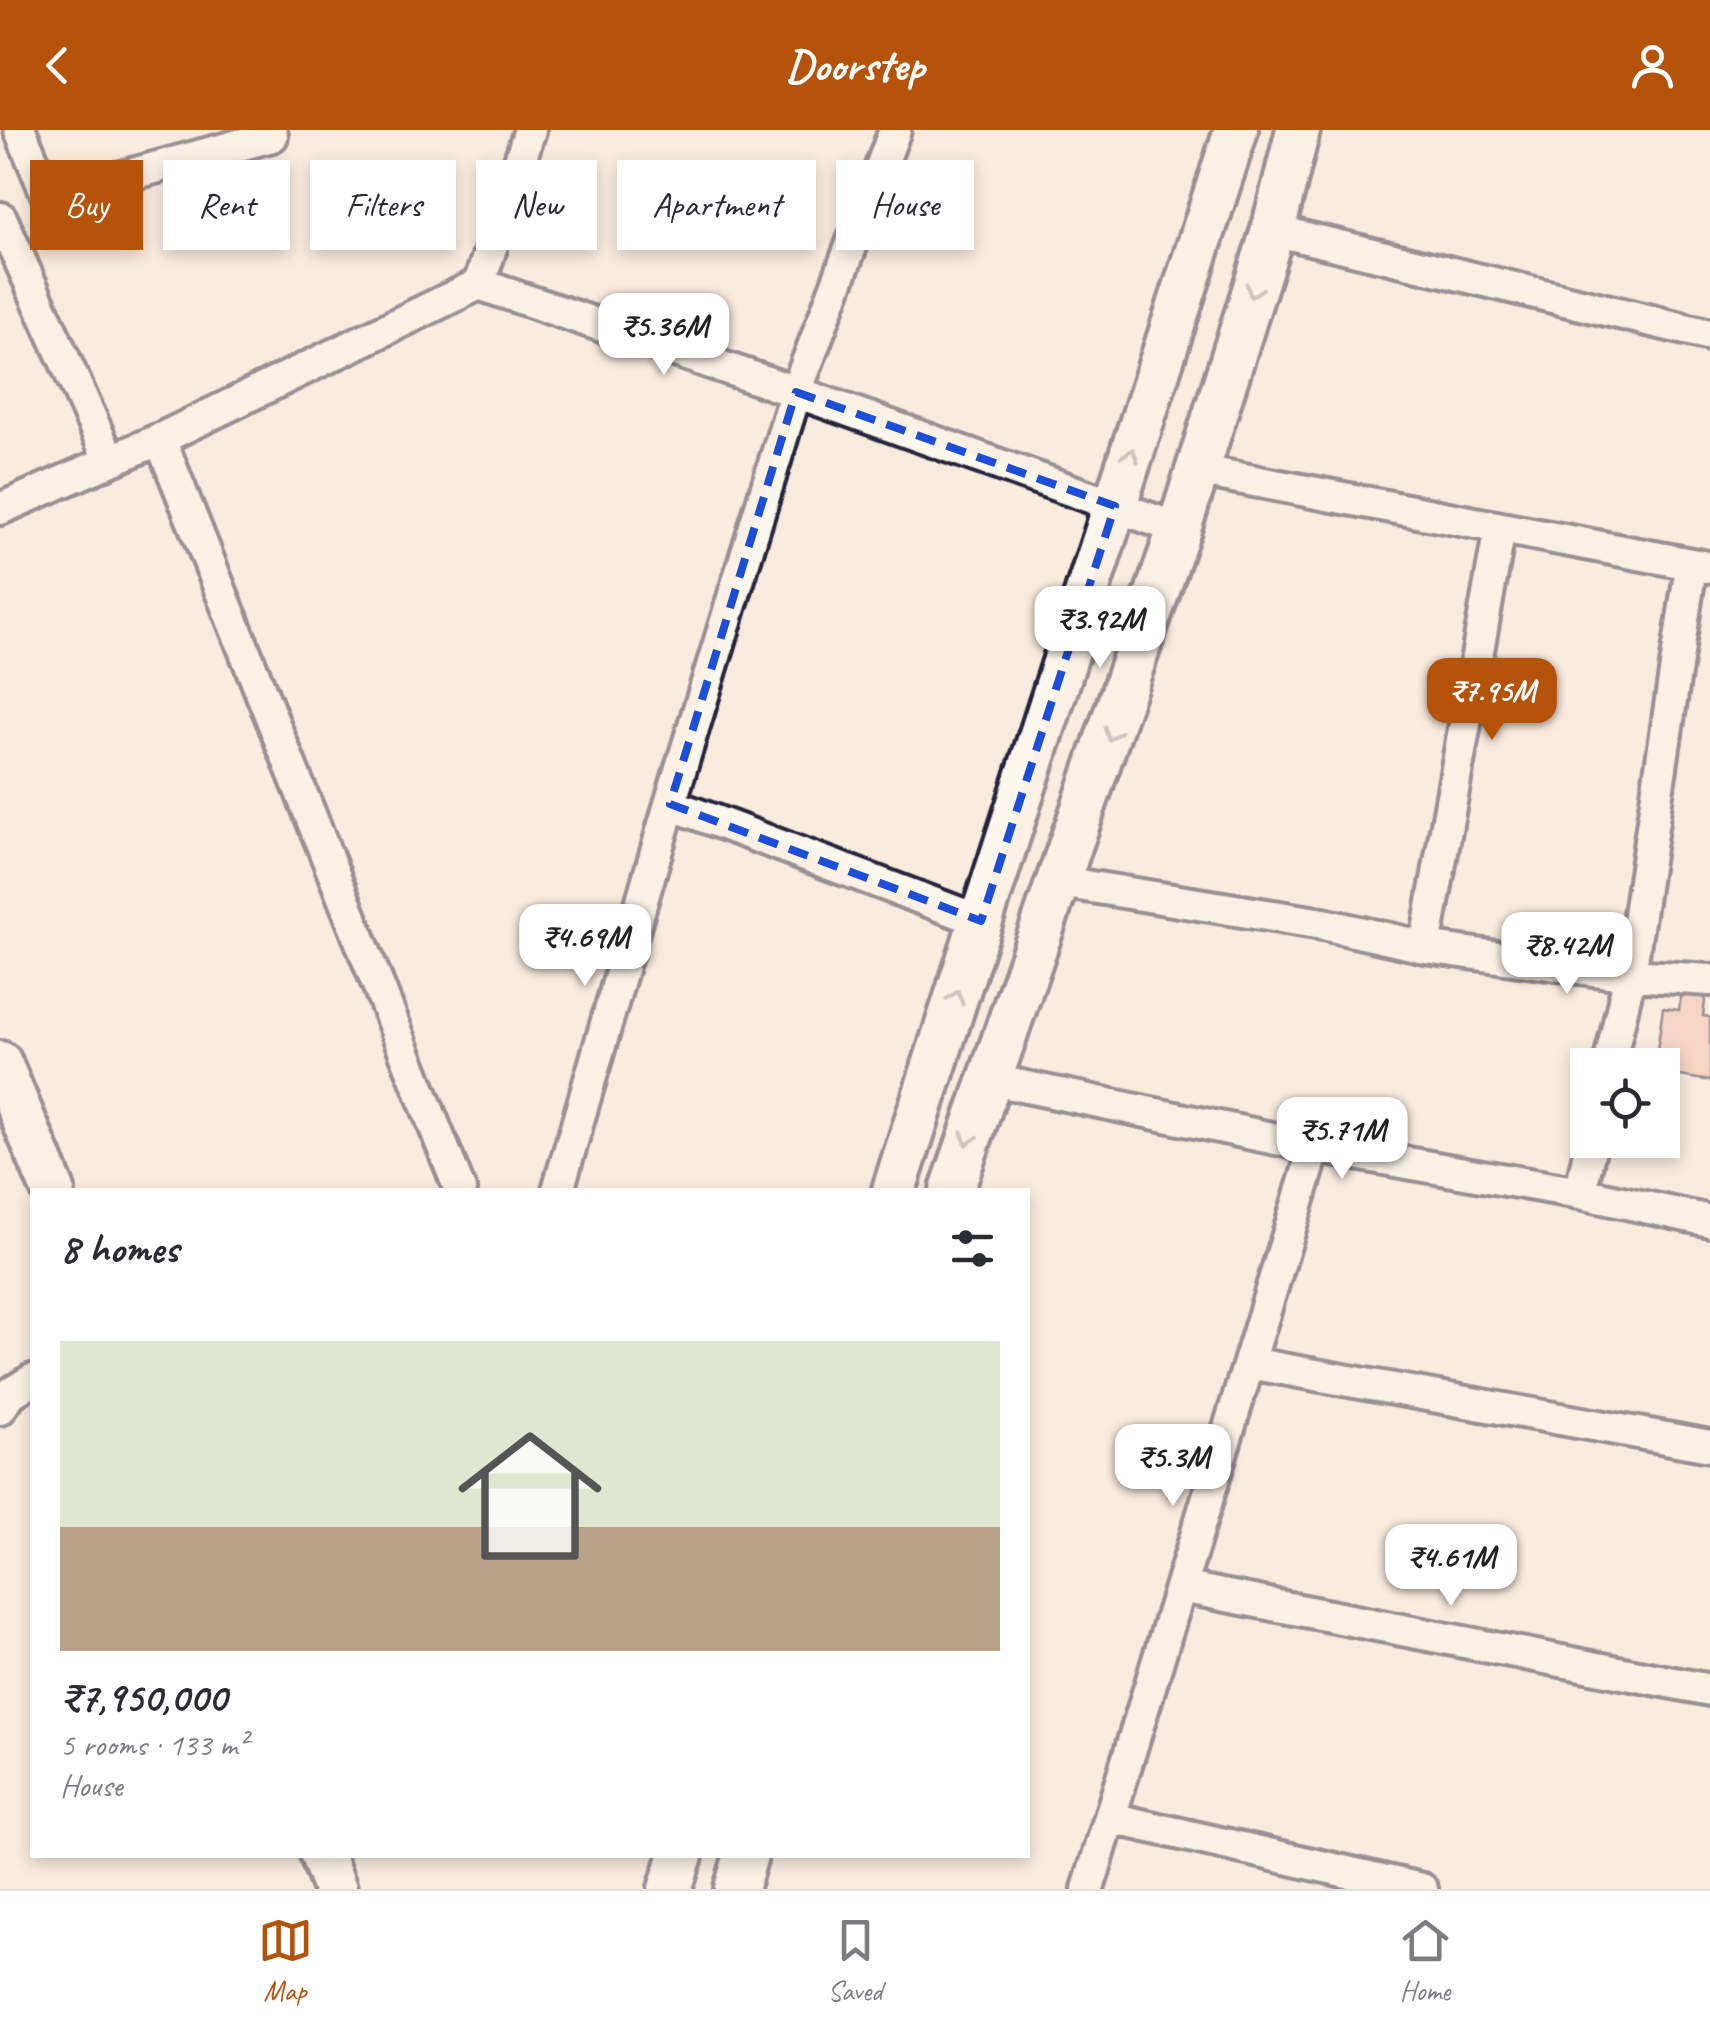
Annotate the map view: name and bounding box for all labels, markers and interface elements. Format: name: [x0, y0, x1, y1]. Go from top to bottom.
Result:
text: Doorstep: [786, 37, 924, 94]
icon: back: [30, 38, 85, 93]
icon: person: [1625, 38, 1680, 93]
chip: Buy: [30, 160, 143, 250]
chip: Rent: [163, 160, 290, 250]
chip: Filters: [310, 160, 456, 250]
chip: New: [476, 160, 597, 250]
chip: Apartment: [617, 160, 816, 250]
chip: House: [836, 160, 974, 250]
one-way arrow: [1245, 282, 1265, 299]
pin: ₹5.36M: [583, 293, 745, 378]
text: ₹5.36M: [620, 305, 708, 346]
one-way arrow: [1120, 447, 1140, 464]
pin: ₹3.92M: [1019, 586, 1181, 671]
text: ₹3.92M: [1057, 598, 1143, 639]
pin: ₹7.95M: [1411, 658, 1573, 743]
text: ₹7.95M: [1449, 670, 1535, 711]
one-way arrow: [1102, 724, 1123, 741]
pin: ₹4.69M: [504, 904, 666, 989]
pin: ₹8.42M: [1486, 912, 1648, 997]
text: ₹4.69M: [541, 916, 629, 957]
text: ₹8.42M: [1523, 924, 1611, 965]
one-way arrow: [945, 990, 965, 1007]
map controls: [1570, 1048, 1680, 1158]
button: locate: [1570, 1048, 1680, 1158]
pin: ₹5.71M: [1261, 1097, 1423, 1182]
text: ₹5.71M: [1299, 1109, 1385, 1150]
one-way arrow: [960, 1130, 980, 1147]
icon: filters: [945, 1221, 1000, 1276]
text: 8 homes: [60, 1222, 179, 1275]
icon: home: [440, 1406, 620, 1586]
pin: ₹5.3M: [1103, 1424, 1243, 1509]
text: ₹5.3M: [1137, 1436, 1209, 1477]
pin: ₹4.61M: [1370, 1524, 1532, 1609]
text: ₹4.61M: [1407, 1536, 1495, 1577]
text: ₹7,950,000: [60, 1671, 227, 1724]
text: 5 rooms · 133 m²: [60, 1724, 247, 1765]
text: House: [60, 1765, 122, 1806]
tab: Map: [258, 1913, 313, 2008]
tab: Saved: [828, 1913, 883, 2008]
tab: Home: [1398, 1913, 1453, 2008]

